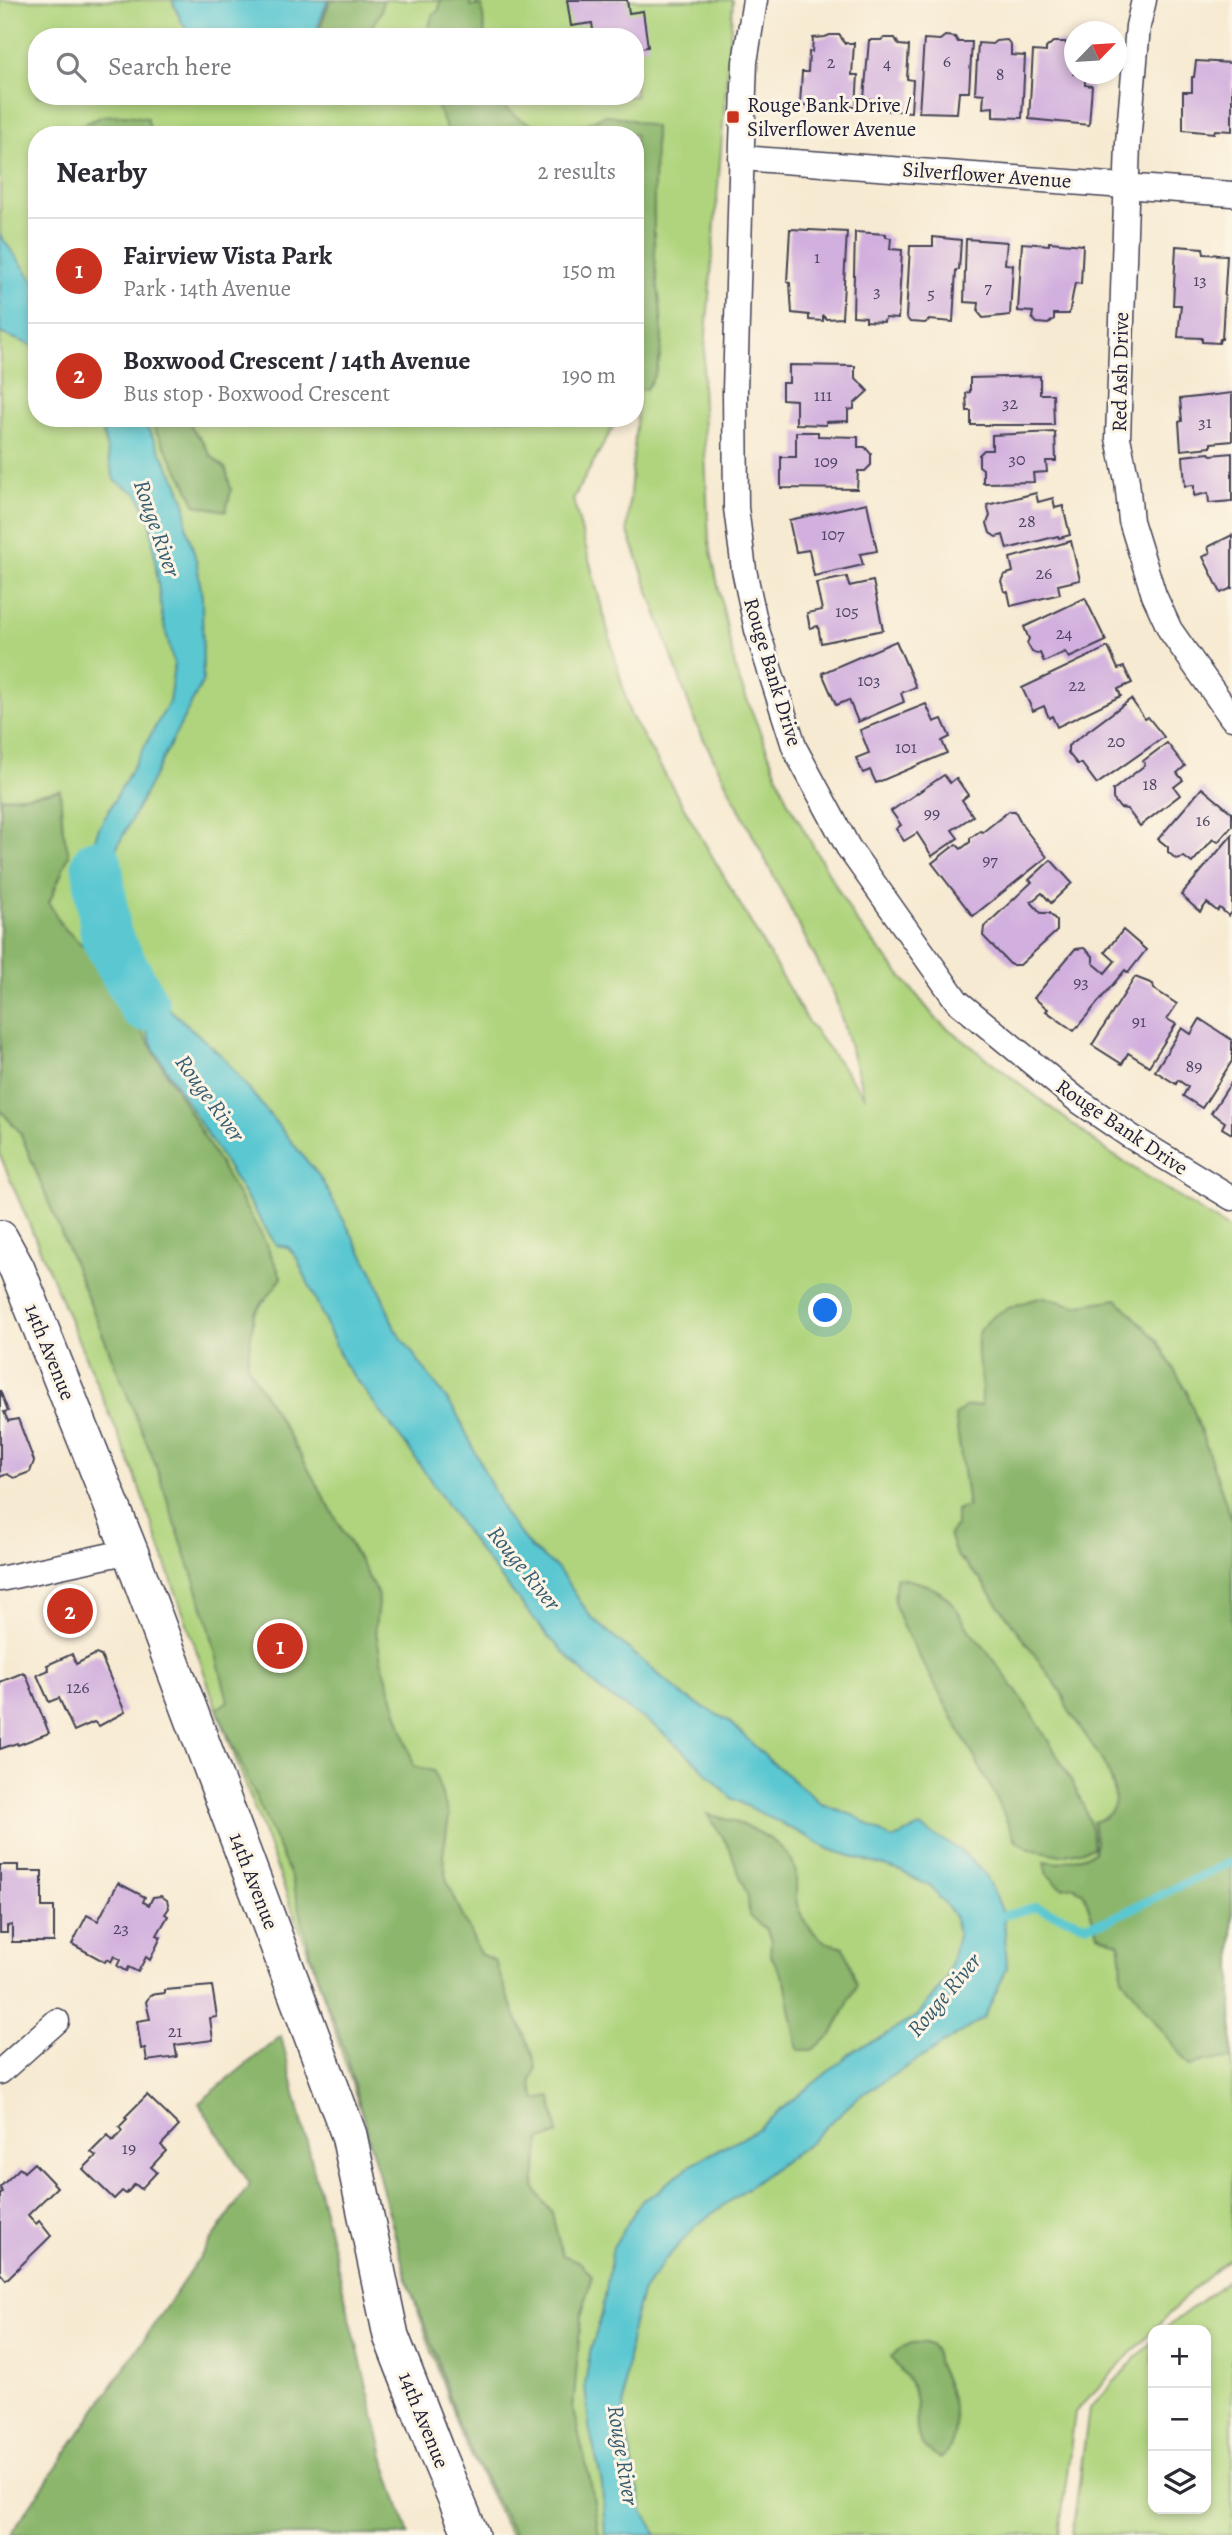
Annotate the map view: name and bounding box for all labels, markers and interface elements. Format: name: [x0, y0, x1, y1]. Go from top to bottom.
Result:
north arrow: [1064, 21, 1127, 84]
search box: [28, 28, 644, 105]
icon: search: [52, 48, 90, 86]
text: Search here: [108, 49, 232, 84]
house number: 6: [943, 49, 951, 73]
house number: 2: [827, 50, 836, 74]
house number: 4: [883, 51, 891, 75]
house number: 8: [996, 62, 1004, 86]
place label: Rouge Bank Drive / Silverflower Avenue: [747, 91, 916, 143]
marker: Rouge Bank Drive / Silverflower Avenue: [725, 109, 741, 125]
text: Nearby: [56, 152, 147, 192]
street label: Silverflower Avenue: [902, 155, 1072, 195]
text: 2 results: [538, 156, 616, 187]
text: Fairview Vista Park: [123, 238, 332, 273]
house number: 1: [814, 245, 820, 269]
text: 1: [75, 255, 83, 286]
text: 150 m: [562, 255, 616, 286]
house number: 13: [1193, 268, 1207, 292]
text: Park · 14th Avenue: [123, 273, 291, 304]
house number: 7: [984, 275, 992, 299]
house number: 3: [873, 279, 881, 303]
house number: 5: [927, 281, 935, 305]
street label: Red Ash Drive: [1105, 312, 1135, 432]
text: Boxwood Crescent / 14th Avenue: [123, 343, 471, 378]
text: 2: [73, 360, 85, 391]
text: 190 m: [562, 360, 616, 391]
text: Bus stop · Boxwood Crescent: [123, 378, 390, 409]
house number: 111: [814, 383, 832, 407]
house number: 32: [1002, 391, 1018, 415]
house number: 31: [1198, 410, 1212, 434]
house number: 30: [1008, 447, 1026, 471]
house number: 109: [814, 449, 838, 473]
water label: Rouge River: [126, 475, 188, 582]
house number: 28: [1018, 509, 1036, 533]
house number: 107: [821, 522, 845, 546]
house number: 26: [1036, 561, 1052, 585]
street label: Rouge Bank Drive: [737, 594, 809, 750]
house number: 105: [835, 599, 859, 623]
house number: 24: [1056, 621, 1072, 645]
house number: 103: [857, 668, 881, 692]
house number: 22: [1068, 673, 1086, 697]
house number: 20: [1107, 729, 1125, 753]
house number: 101: [895, 735, 917, 759]
house number: 18: [1143, 772, 1157, 796]
house number: 99: [924, 801, 940, 825]
house number: 16: [1196, 808, 1210, 832]
house number: 97: [982, 848, 998, 872]
house number: 93: [1073, 970, 1089, 994]
house number: 91: [1132, 1009, 1146, 1033]
water label: Rouge River: [168, 1048, 253, 1149]
house number: 89: [1186, 1054, 1202, 1078]
street label: Rouge Bank Drive: [1050, 1072, 1194, 1182]
your location: [808, 1293, 842, 1327]
street label: 14th Avenue: [18, 1300, 82, 1404]
water label: Rouge River: [480, 1519, 568, 1618]
pin: 2: [47, 1585, 93, 1637]
pin: 1: [257, 1620, 303, 1672]
house number: 126: [66, 1675, 90, 1699]
street label: 14th Avenue: [223, 1829, 285, 1933]
house number: 23: [113, 1916, 129, 1940]
water label: Rouge River: [900, 1946, 989, 2043]
house number: 21: [168, 2019, 182, 2043]
house number: 19: [122, 2136, 136, 2160]
map controls: [1148, 2325, 1211, 2514]
button: +: [1148, 2325, 1211, 2388]
street label: 14th Avenue: [392, 2368, 456, 2472]
button: −: [1148, 2388, 1211, 2451]
water label: Rouge River: [600, 2403, 646, 2508]
button: layers: [1148, 2451, 1211, 2514]

